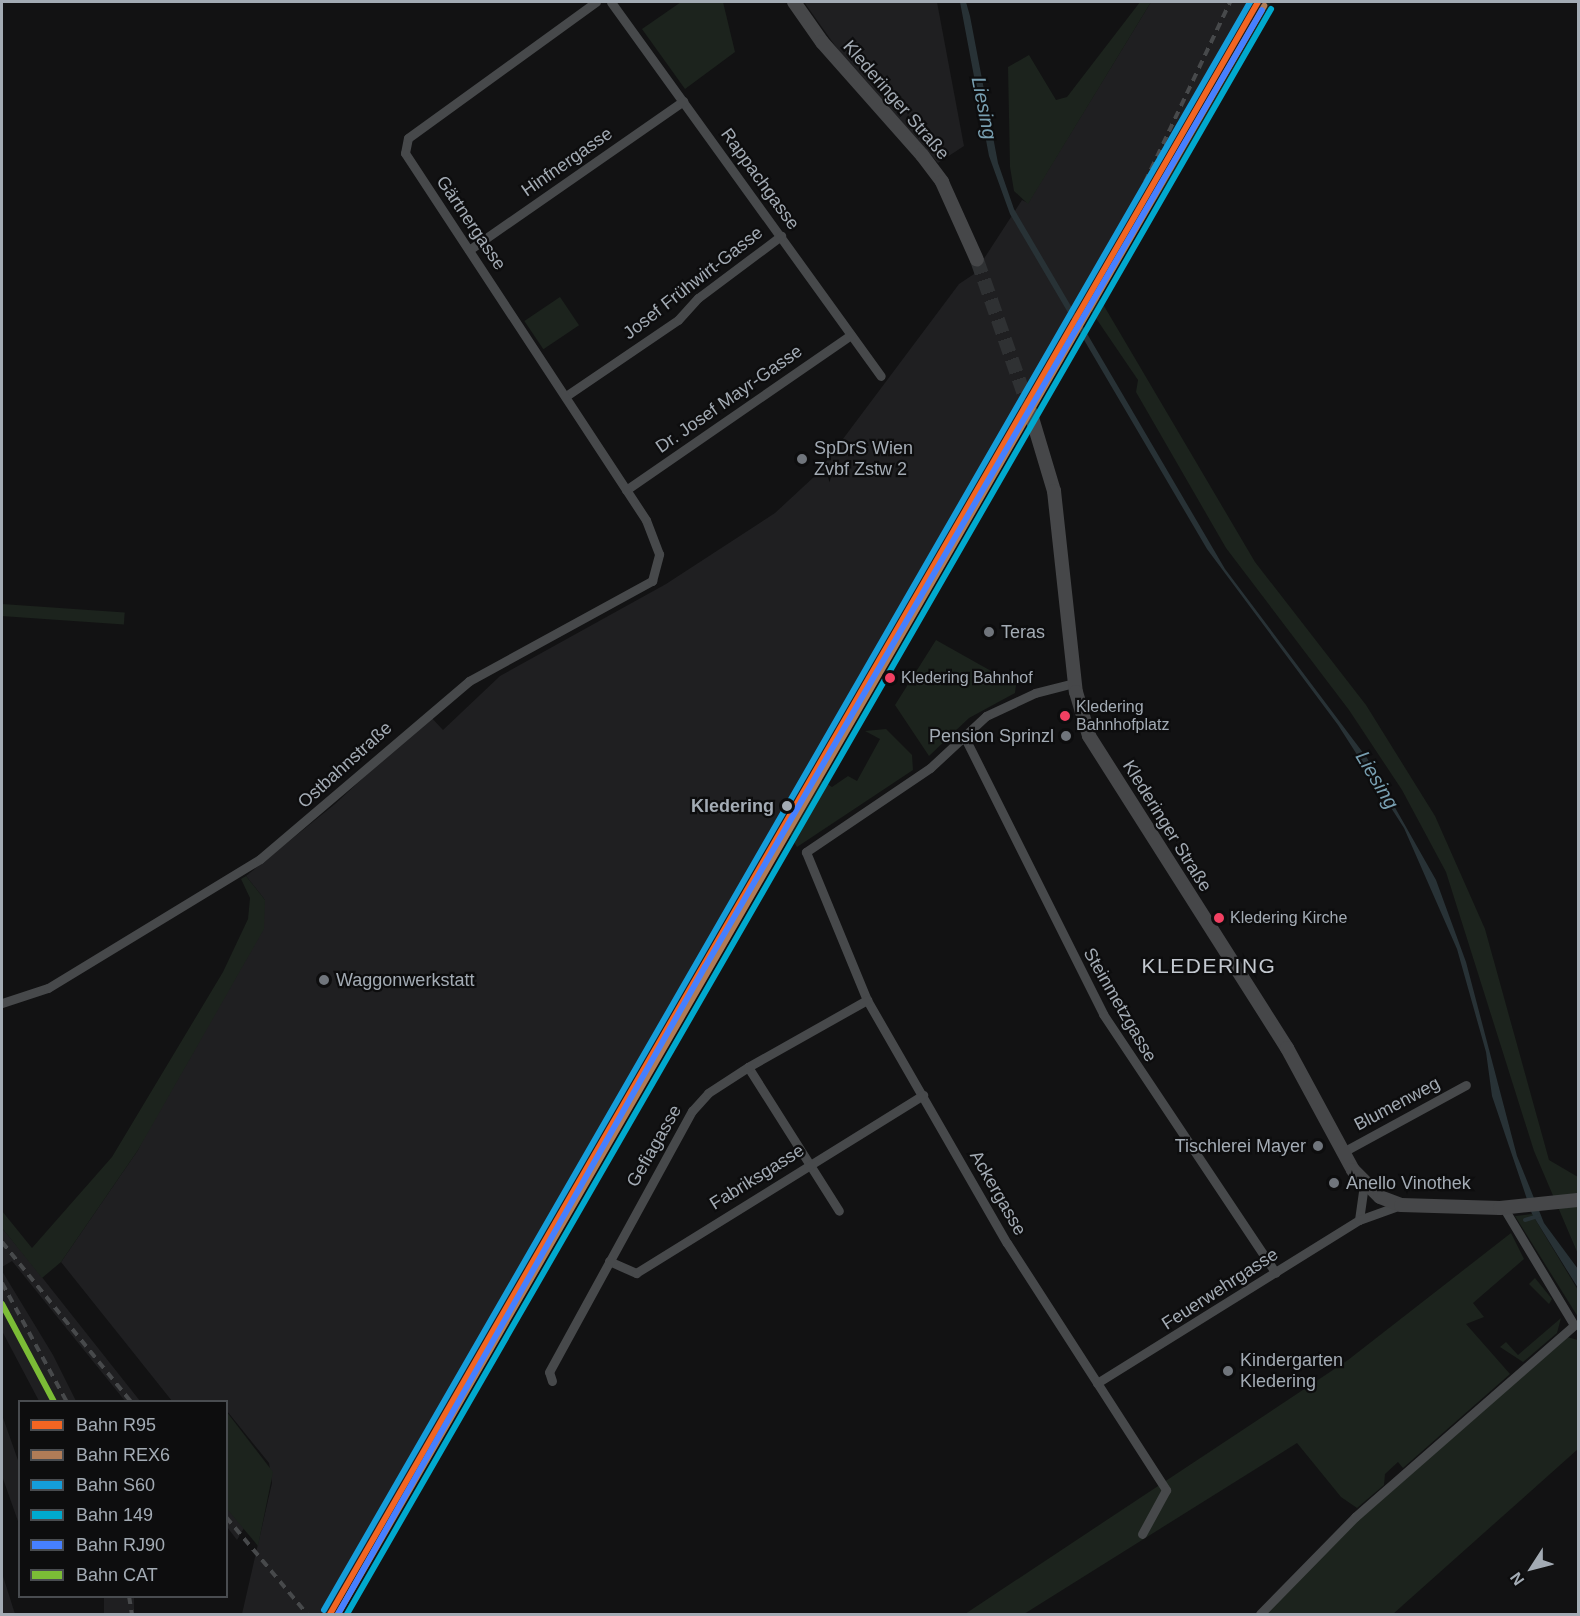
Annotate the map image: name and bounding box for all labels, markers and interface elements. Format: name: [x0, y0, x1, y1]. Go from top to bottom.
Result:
street label: Klederinger Straße: [838, 36, 954, 164]
water label: Liesing: [966, 75, 1002, 141]
street label: Hinfnergasse: [517, 123, 617, 201]
street label: Rappachgasse: [716, 124, 804, 234]
street label: Gärtnergasse: [432, 172, 510, 274]
street label: Josef Frühwirt-Gasse: [619, 222, 767, 344]
street label: Dr. Josef Mayr-Gasse: [652, 340, 806, 458]
place label: SpDrS Wien Zvbf Zstw 2: [814, 438, 913, 480]
marker: SpDrS Wien Zvbf Zstw 2: [795, 452, 809, 466]
place label: Teras: [1001, 621, 1045, 643]
marker: Teras: [982, 625, 996, 639]
place label: Kledering Bahnhof: [901, 668, 1033, 688]
marker: Kledering Bahnhof: [884, 672, 896, 684]
place label: Kledering Bahnhofplatz: [1076, 697, 1169, 735]
marker: Kledering Bahnhofplatz: [1059, 710, 1071, 722]
street label: Ostbahnstraße: [294, 717, 396, 813]
place label: Pension Sprinzl: [929, 725, 1054, 747]
marker: Pension Sprinzl: [1059, 729, 1073, 743]
water label: Liesing: [1350, 747, 1404, 813]
street label: Klederinger Straße: [1118, 756, 1216, 896]
place label: Kledering: [691, 795, 774, 817]
marker: Kledering: [778, 797, 796, 815]
place label: Kledering Kirche: [1230, 908, 1347, 928]
marker: Kledering Kirche: [1213, 912, 1225, 924]
street label: Steinmetzgasse: [1079, 944, 1161, 1066]
district label: KLEDERING: [1142, 953, 1276, 979]
place label: Waggonwerkstatt: [336, 969, 474, 991]
marker: Waggonwerkstatt: [317, 973, 331, 987]
street label: Blumenweg: [1350, 1072, 1444, 1136]
street label: Gefiagasse: [622, 1101, 686, 1191]
place label: Tischlerei Mayer: [1175, 1135, 1306, 1157]
street label: Fabriksgasse: [706, 1139, 808, 1215]
marker: Tischlerei Mayer: [1311, 1139, 1325, 1153]
street label: Ackergasse: [965, 1147, 1031, 1239]
place label: Anello Vinothek: [1346, 1172, 1471, 1194]
marker: Anello Vinothek: [1327, 1176, 1341, 1190]
street label: Feuerwehrgasse: [1158, 1243, 1282, 1335]
place label: Kindergarten Kledering: [1240, 1350, 1343, 1392]
marker: Kindergarten Kledering: [1221, 1364, 1235, 1378]
legend: [18, 1400, 228, 1598]
text: Bahn R95: [76, 1415, 156, 1435]
text: Bahn REX6: [76, 1445, 170, 1465]
text: Bahn S60: [76, 1475, 155, 1495]
text: Bahn 149: [76, 1505, 153, 1525]
text: Bahn RJ90: [76, 1535, 165, 1555]
north arrow: [1502, 1538, 1562, 1598]
text: Bahn CAT: [76, 1565, 158, 1585]
text: N: [1507, 1569, 1527, 1589]

